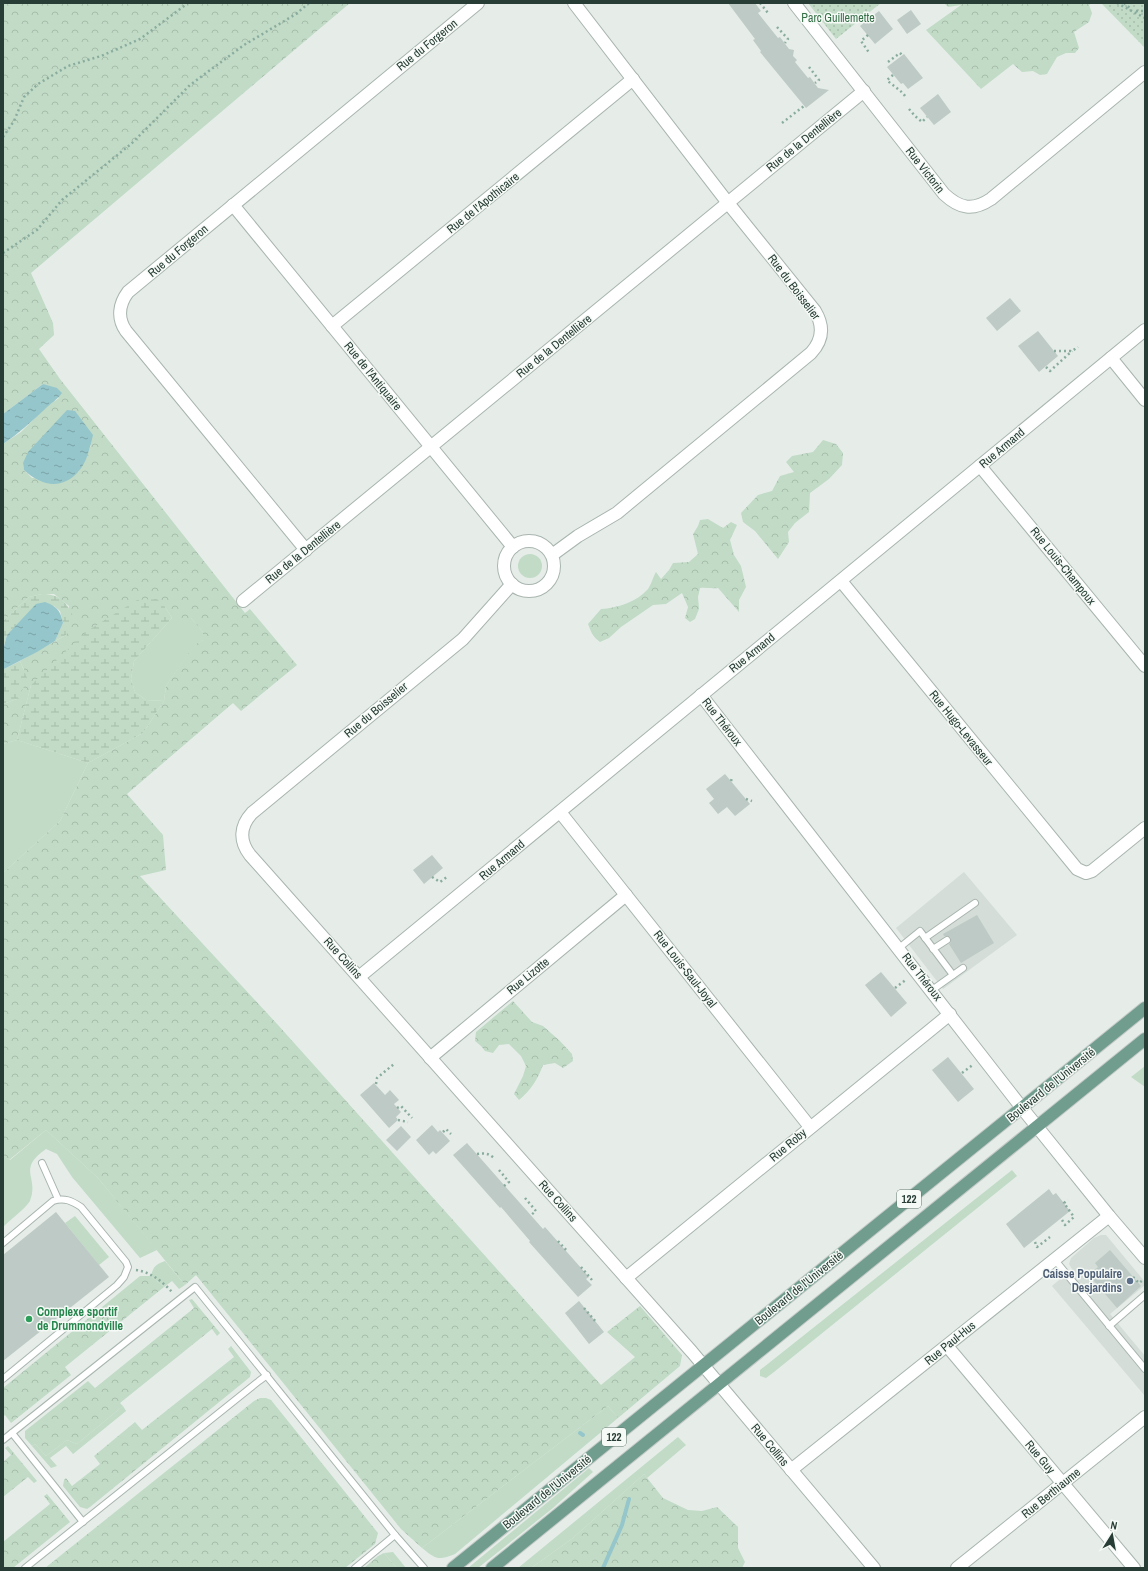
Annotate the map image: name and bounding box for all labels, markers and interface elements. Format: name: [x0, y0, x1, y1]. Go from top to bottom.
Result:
park label: Parc Guillemette: [801, 10, 875, 26]
street label: Rue du Forgeron: [393, 16, 461, 74]
street label: Rue de la Dentellière: [763, 105, 845, 175]
street label: Rue Victorin: [902, 144, 948, 196]
street label: Rue de l'Apothicaire: [443, 169, 523, 237]
street label: Rue du Forgeron: [145, 221, 211, 281]
street label: Rue du Boisselier: [764, 251, 824, 324]
street label: Rue de la Dentellière: [513, 311, 595, 381]
street label: Rue de l'Antiquaire: [340, 338, 406, 414]
street label: Rue Armand: [976, 424, 1028, 472]
street label: Rue de la Dentellière: [262, 517, 344, 587]
street label: Rue Louis-Champoux: [1027, 524, 1099, 608]
street label: Rue Armand: [726, 630, 778, 676]
street label: Rue du Boisselier: [341, 678, 412, 741]
street label: Rue Hugo-Levasseur: [926, 687, 997, 770]
street label: Rue Théroux: [698, 695, 746, 749]
street label: Rue Armand: [476, 836, 528, 884]
street label: Rue Louis-Saul-Joyal: [650, 927, 720, 1011]
street label: Rue Collins: [320, 934, 366, 982]
street label: Rue Théroux: [898, 950, 946, 1004]
street label: Rue Lizotte: [503, 954, 553, 998]
street label: Boulevard de l'Université: [1003, 1044, 1099, 1126]
street label: Rue Roby: [766, 1125, 810, 1165]
street label: Rue Collins: [535, 1177, 581, 1225]
road number: 122: [897, 1190, 921, 1208]
street label: Boulevard de l'Université: [751, 1247, 847, 1329]
place label: Caisse Populaire Desjardins: [1043, 1266, 1123, 1296]
marker: Caisse Populaire Desjardins: [1125, 1276, 1135, 1286]
place label: Complexe sportif de Drummondville: [37, 1304, 123, 1334]
marker: Complexe sportif de Drummondville: [24, 1314, 34, 1324]
street label: Rue Paul-Hus: [921, 1317, 979, 1368]
street label: Rue Collins: [748, 1420, 793, 1470]
road number: 122: [602, 1428, 626, 1446]
street label: Rue Guy: [1021, 1437, 1059, 1477]
street label: Boulevard de l'Université: [499, 1451, 595, 1533]
street label: Rue Berthiaume: [1018, 1464, 1084, 1522]
north arrow: [1092, 1515, 1132, 1555]
text: N: [1109, 1518, 1118, 1533]

